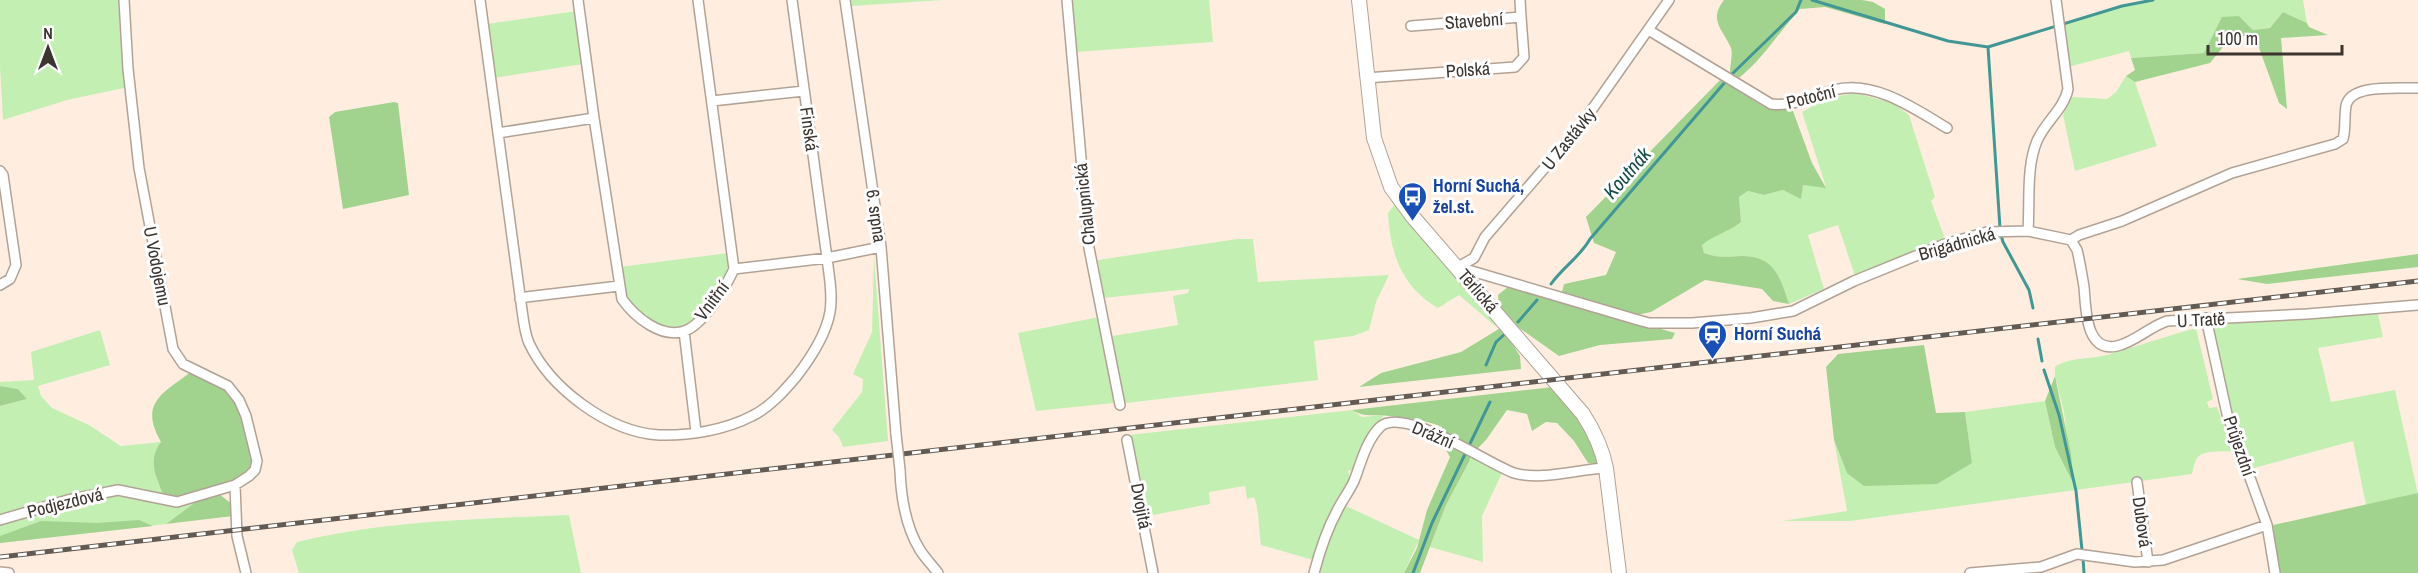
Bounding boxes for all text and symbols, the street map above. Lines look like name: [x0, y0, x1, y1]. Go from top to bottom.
street label: Stavební: [1444, 6, 1505, 35]
north arrow: [18, 18, 78, 78]
scale bar: [2208, 18, 2342, 56]
text: N: [43, 22, 53, 44]
text: 100 m: [2217, 26, 2258, 51]
street label: Polská: [1445, 55, 1491, 84]
street label: Potoční: [1784, 78, 1839, 115]
street label: U Zastávky: [1536, 102, 1602, 175]
street label: Finská: [794, 105, 825, 153]
water label: Koutnák: [1597, 141, 1657, 204]
street label: Chalupnická: [1068, 162, 1101, 246]
place label: Horní Suchá, žel.st.: [1433, 173, 1524, 219]
bus stop icon: Horní Suchá, žel.st.: [1396, 180, 1428, 222]
street label: 6. srpna: [860, 188, 893, 244]
street label: Brigádnická: [1916, 221, 1998, 266]
street label: U Vodojemu: [138, 224, 177, 308]
street label: Těrlická: [1452, 263, 1504, 318]
street label: Vnitřní: [689, 275, 735, 326]
street label: U Tratě: [2176, 306, 2226, 333]
station icon: Horní Suchá: [1697, 318, 1729, 360]
place label: Horní Suchá: [1734, 321, 1822, 346]
street label: Průjezdní: [2218, 412, 2262, 480]
street label: Drážní: [1408, 415, 1459, 455]
street label: Podjezdová: [24, 481, 105, 524]
street label: Dvojitá: [1125, 481, 1158, 531]
street label: Dubová: [2127, 495, 2158, 549]

